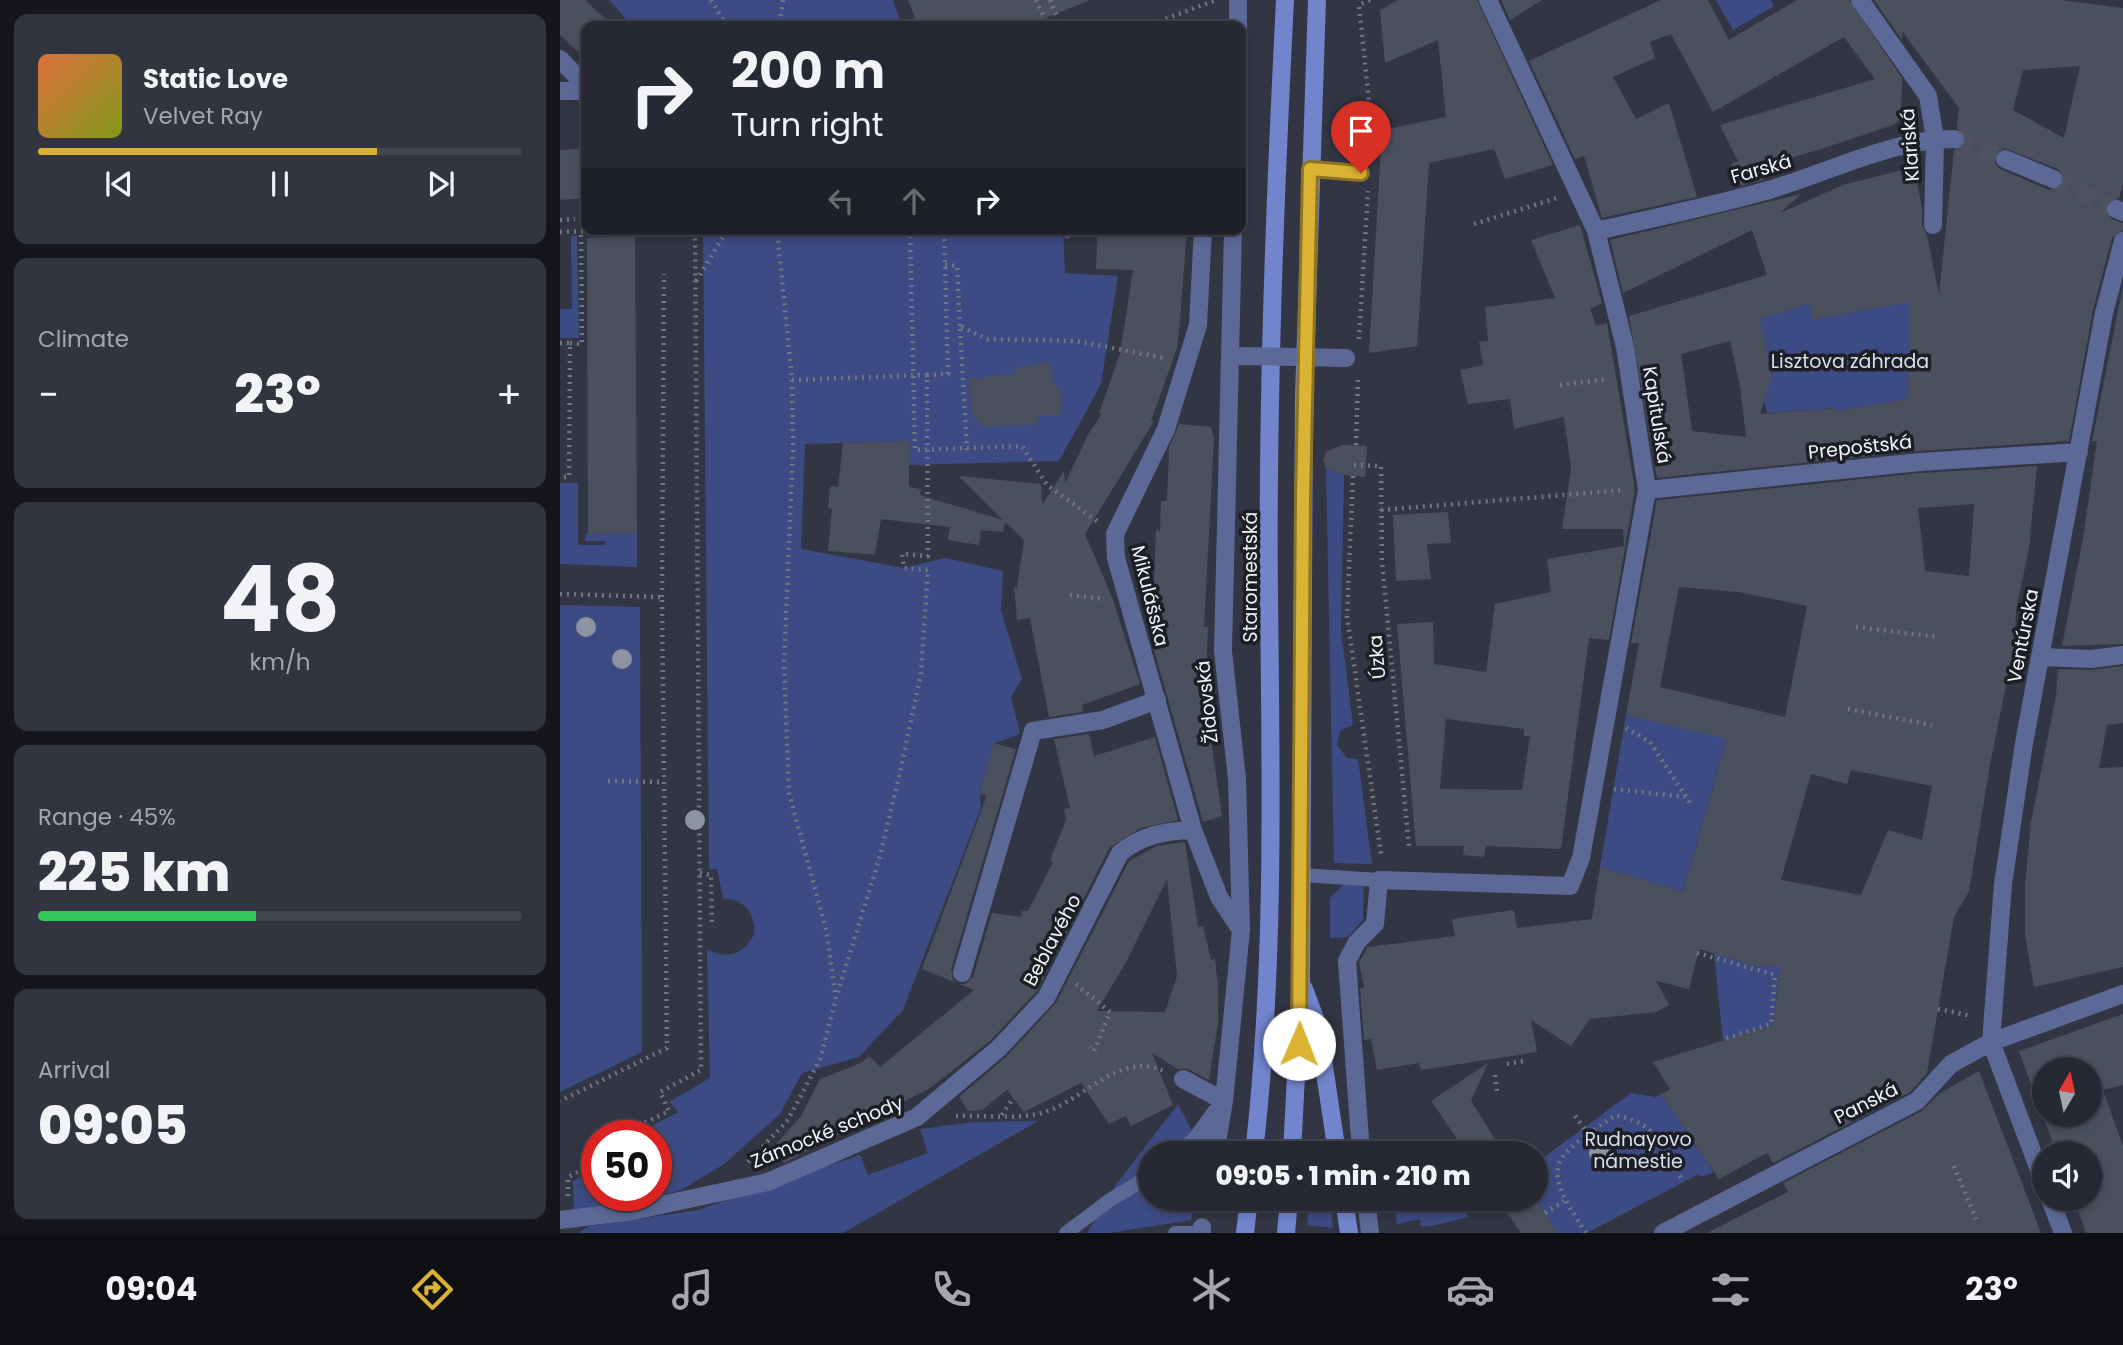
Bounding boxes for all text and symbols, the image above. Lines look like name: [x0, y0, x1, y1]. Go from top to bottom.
text: 200 m: [731, 37, 885, 105]
icon: right: [616, 49, 707, 140]
text: Static Love: [143, 61, 288, 97]
text: Velvet Ray: [143, 100, 263, 132]
pin: [1331, 101, 1391, 173]
text: Turn right: [731, 102, 883, 147]
street label: Klariská: [1894, 108, 1926, 182]
icon: arrive: [1342, 112, 1380, 150]
street label: Farská: [1727, 147, 1795, 191]
icon: previous: [100, 165, 138, 203]
icon: pause: [261, 165, 299, 203]
icon: next: [422, 165, 460, 203]
icon: left: [822, 182, 860, 220]
icon: ahead: [895, 182, 933, 220]
icon: right: [968, 182, 1006, 220]
text: Climate: [38, 323, 129, 355]
park label: Lisztova záhrada: [1771, 348, 1929, 375]
text: 23°: [234, 358, 321, 431]
street label: Kapitulská: [1636, 364, 1678, 466]
text: −: [38, 368, 59, 421]
text: +: [496, 368, 522, 421]
street label: Prepoštská: [1807, 428, 1913, 466]
street label: Staromestská: [1237, 512, 1264, 642]
text: 48: [220, 535, 340, 663]
street label: Mikulášska: [1124, 543, 1176, 649]
street label: Ventúrska: [2001, 587, 2045, 685]
street label: Úzka: [1362, 634, 1392, 680]
text: km/h: [249, 646, 311, 678]
street label: Židovská: [1189, 659, 1225, 745]
text: Range · 45%: [38, 801, 176, 833]
text: 225 km: [38, 836, 230, 909]
street label: Beblavého: [1016, 889, 1088, 991]
position arrow: [1262, 1007, 1336, 1081]
text: Arrival: [38, 1054, 110, 1086]
north arrow: [2032, 1057, 2102, 1127]
map controls: [2032, 1057, 2102, 1211]
street label: Panská: [1829, 1075, 1903, 1131]
text: 09:05: [38, 1089, 188, 1162]
street label: Zámocké schody: [747, 1089, 908, 1175]
speed limit sign: 50: [581, 1120, 672, 1211]
park label: Rudnayovo námestie: [1584, 1126, 1692, 1175]
button: sound: [2032, 1141, 2102, 1211]
text: 09:05 · 1 min · 210 m: [1216, 1158, 1470, 1194]
icon: directions: [408, 1265, 457, 1314]
icon: music: [668, 1265, 717, 1314]
icon: phone: [927, 1265, 976, 1314]
icon: climate: [1187, 1265, 1236, 1314]
icon: car: [1446, 1265, 1495, 1314]
icon: filters: [1706, 1265, 1755, 1314]
text: 09:04: [105, 1266, 197, 1311]
text: 23°: [1965, 1266, 2018, 1311]

